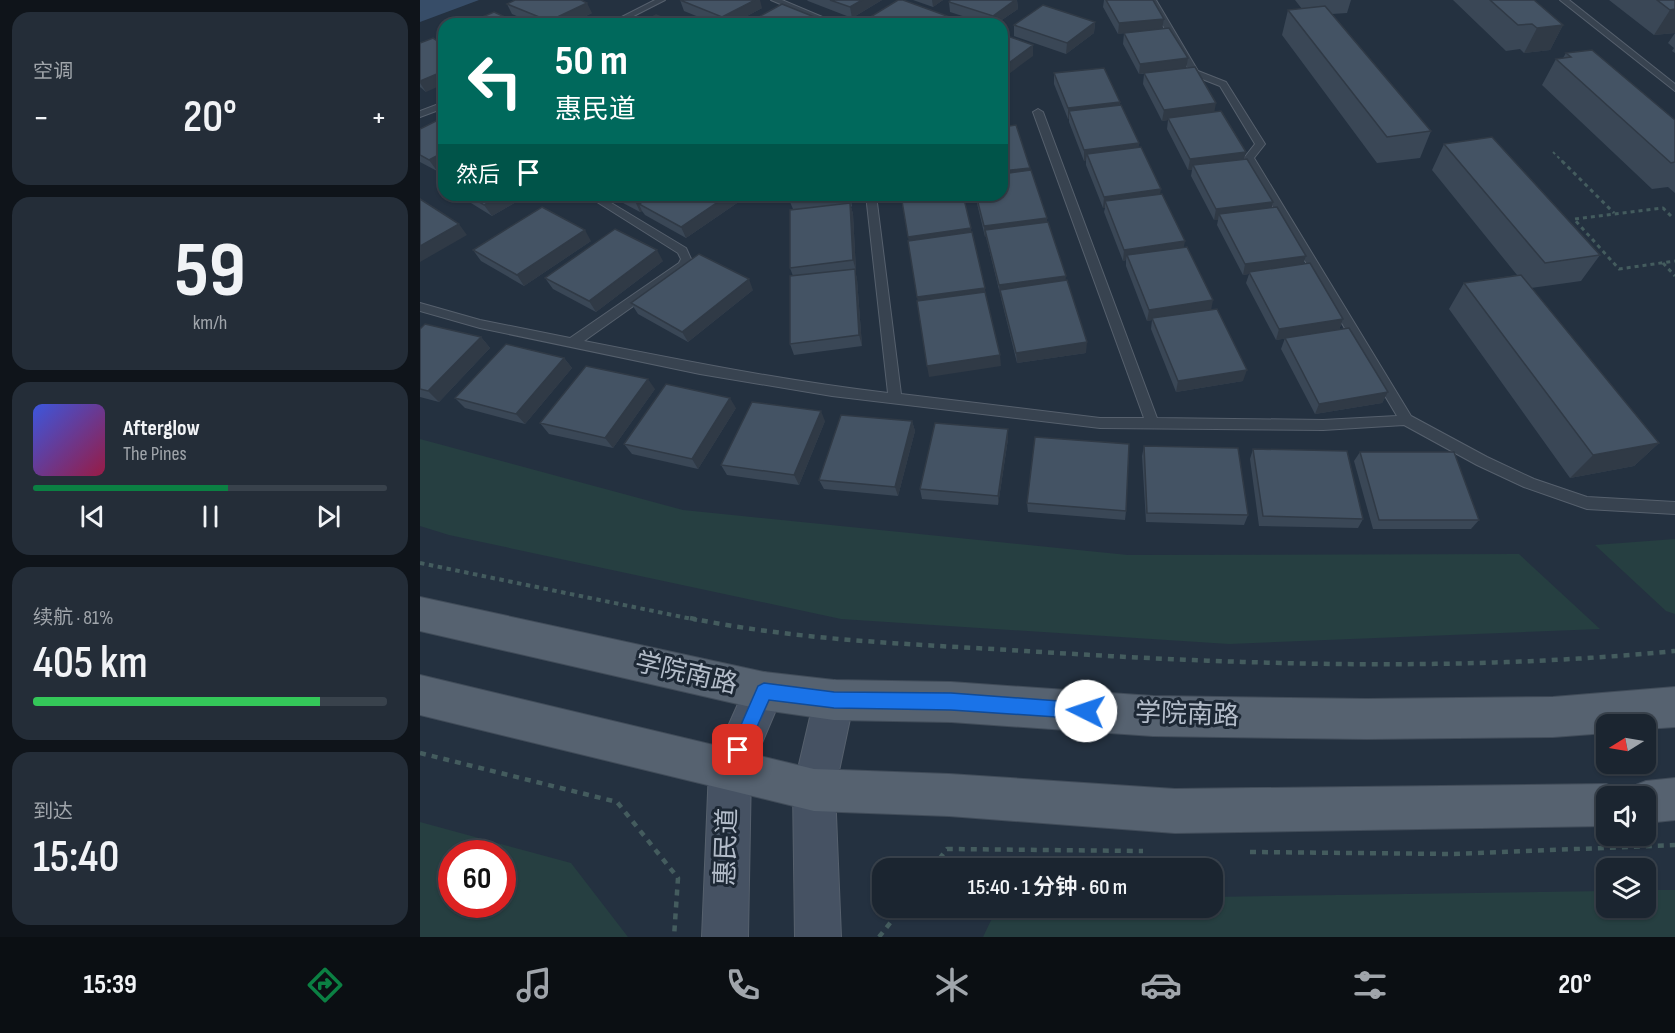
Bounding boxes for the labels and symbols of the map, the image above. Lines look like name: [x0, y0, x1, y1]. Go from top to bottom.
street label: 学院南路: [632, 647, 740, 701]
position arrow: [1054, 679, 1118, 743]
street label: 学院南路: [1134, 698, 1240, 732]
north arrow: [1596, 714, 1656, 774]
pin: [712, 724, 763, 775]
street label: 惠民道: [710, 807, 744, 887]
speed limit sign: 60: [438, 840, 516, 918]

